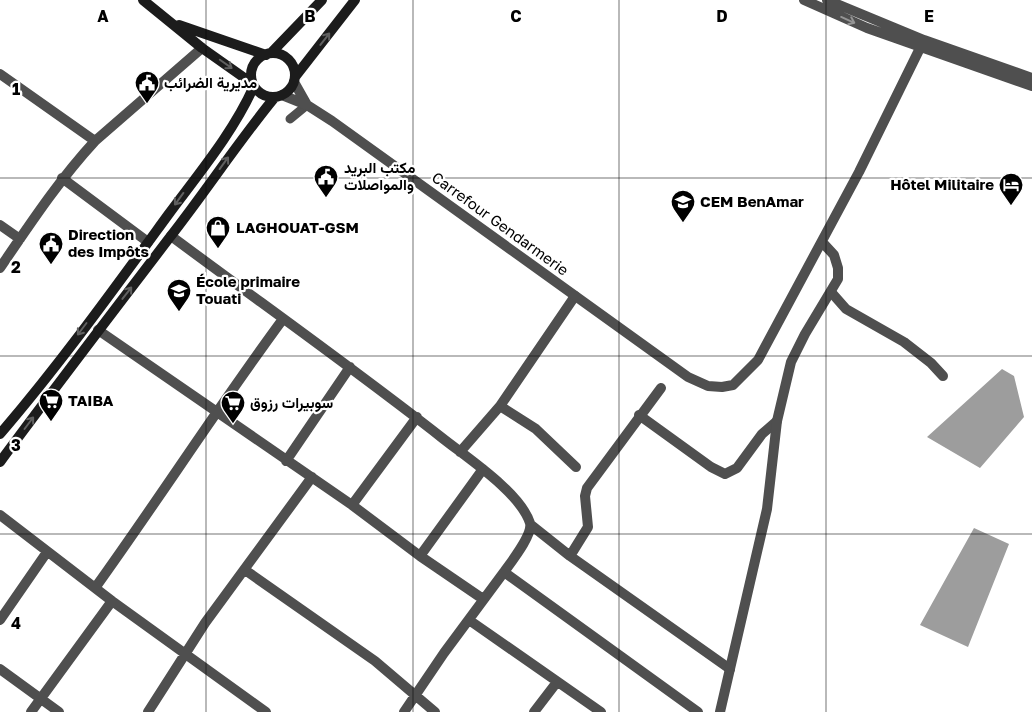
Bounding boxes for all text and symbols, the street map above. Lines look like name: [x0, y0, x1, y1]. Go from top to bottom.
text: A: [97, 6, 109, 26]
text: B: [304, 6, 316, 26]
text: C: [510, 6, 522, 26]
text: D: [716, 6, 728, 26]
text: E: [924, 6, 934, 26]
one-way arrow: [840, 15, 855, 25]
one-way arrow: [319, 32, 330, 45]
one-way arrow: [219, 59, 233, 69]
public building icon: مديرية الضرائب: [134, 70, 160, 104]
place label: مديرية الضرائب: [164, 73, 257, 92]
text: 1: [12, 79, 20, 99]
one-way arrow: [219, 156, 229, 170]
place label: مكتب البريد والمواصلات: [344, 158, 416, 194]
public building icon: مكتب البريد والمواصلات: [313, 164, 339, 198]
street label: Carrefour Gendarmerie: [429, 168, 573, 279]
hotel icon: Hôtel Militaire: [998, 172, 1024, 206]
place label: Hôtel Militaire: [890, 175, 994, 193]
school or university icon: CEM BenAmar: [670, 189, 696, 223]
one-way arrow: [174, 192, 185, 205]
place label: CEM BenAmar: [700, 192, 804, 210]
shop icon: LAGHOUAT-GSM: [205, 215, 231, 249]
place label: LAGHOUAT-GSM: [236, 218, 359, 236]
place label: Direction des Impôts: [68, 225, 149, 260]
public building icon: Direction des Impôts: [38, 231, 64, 265]
text: 2: [11, 257, 21, 277]
place label: École primaire Touati: [196, 272, 300, 307]
school or university icon: École primaire Touati: [166, 278, 192, 312]
one-way arrow: [121, 287, 132, 300]
one-way arrow: [77, 322, 87, 336]
supermarket icon: TAIBA: [38, 388, 64, 422]
supermarket icon: سوبيرات رزوق: [220, 390, 246, 424]
place label: TAIBA: [68, 391, 114, 409]
place label: سوبيرات رزوق: [250, 393, 333, 412]
one-way arrow: [24, 416, 34, 430]
text: 3: [11, 435, 21, 455]
text: 4: [11, 613, 21, 633]

